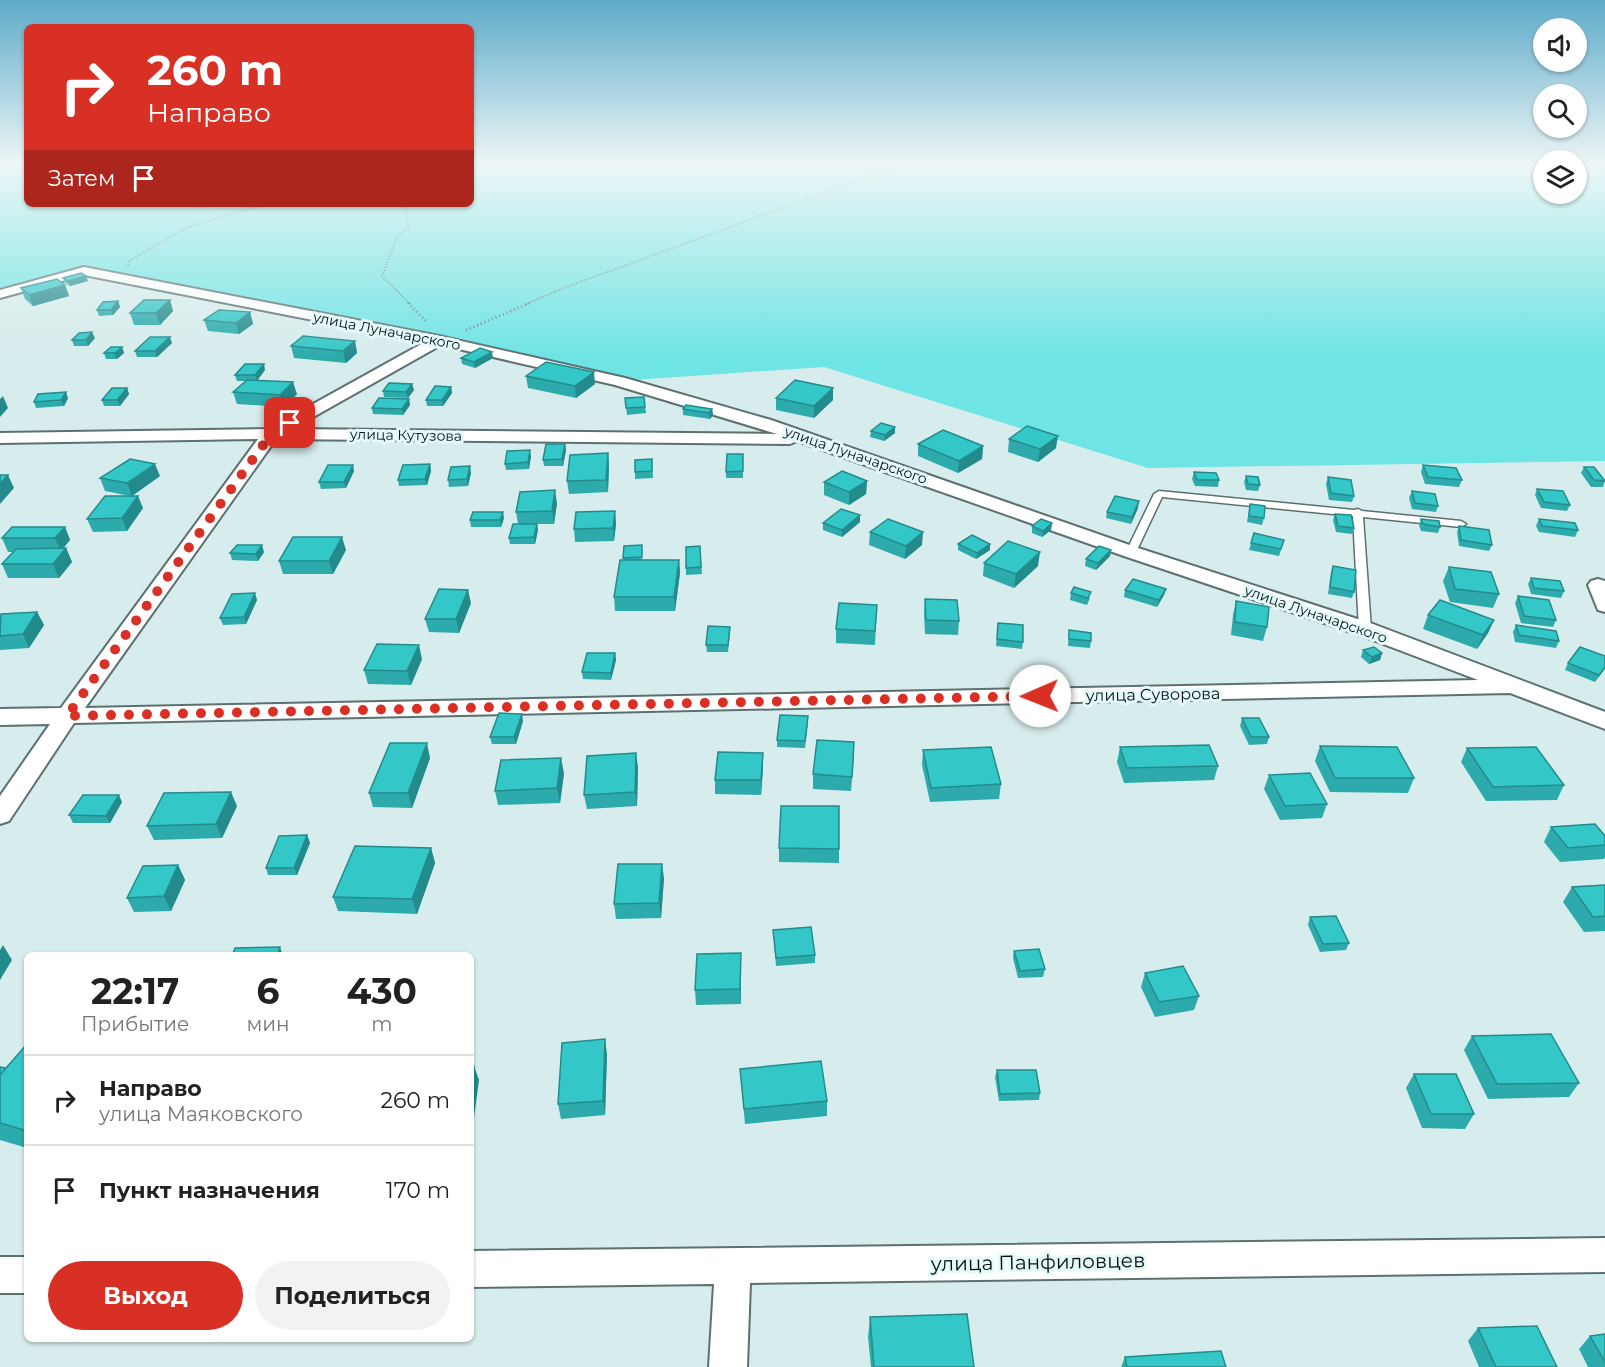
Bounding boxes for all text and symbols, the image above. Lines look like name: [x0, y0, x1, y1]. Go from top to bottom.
map controls: [1533, 18, 1587, 204]
button: sound: [1533, 18, 1587, 72]
text: 260 m: [147, 44, 283, 96]
icon: right: [48, 48, 126, 126]
button: search: [1533, 84, 1587, 138]
text: Направо: [147, 96, 271, 129]
button: layers: [1533, 150, 1587, 204]
icon: arrive: [127, 162, 160, 195]
text: Затем: [48, 165, 115, 192]
street label: улица Луначарского: [311, 308, 462, 354]
pin: [264, 397, 315, 448]
icon: arrive: [273, 406, 306, 439]
street label: улица Луначарского: [781, 422, 930, 488]
street label: улица Кутузова: [349, 425, 462, 445]
street label: улица Луначарского: [1241, 581, 1390, 647]
position arrow: [1008, 664, 1072, 728]
street label: улица Суворова: [1085, 684, 1220, 705]
text: 22:17: [91, 969, 179, 1013]
text: 6: [257, 969, 280, 1013]
text: 430: [347, 969, 417, 1013]
text: Прибытие: [81, 1012, 189, 1036]
text: мин: [247, 1012, 290, 1036]
text: m: [371, 1012, 392, 1036]
text: Направо: [99, 1075, 202, 1102]
icon: right: [48, 1084, 81, 1117]
text: 260 m: [380, 1087, 450, 1114]
text: улица Маяковского: [99, 1102, 303, 1126]
icon: arrive: [48, 1174, 81, 1207]
text: Пункт назначения: [99, 1177, 320, 1204]
text: 170 m: [386, 1177, 450, 1204]
street label: улица Панфиловцев: [930, 1248, 1145, 1276]
button: Выход: [48, 1261, 243, 1330]
button: Поделиться: [255, 1261, 450, 1330]

